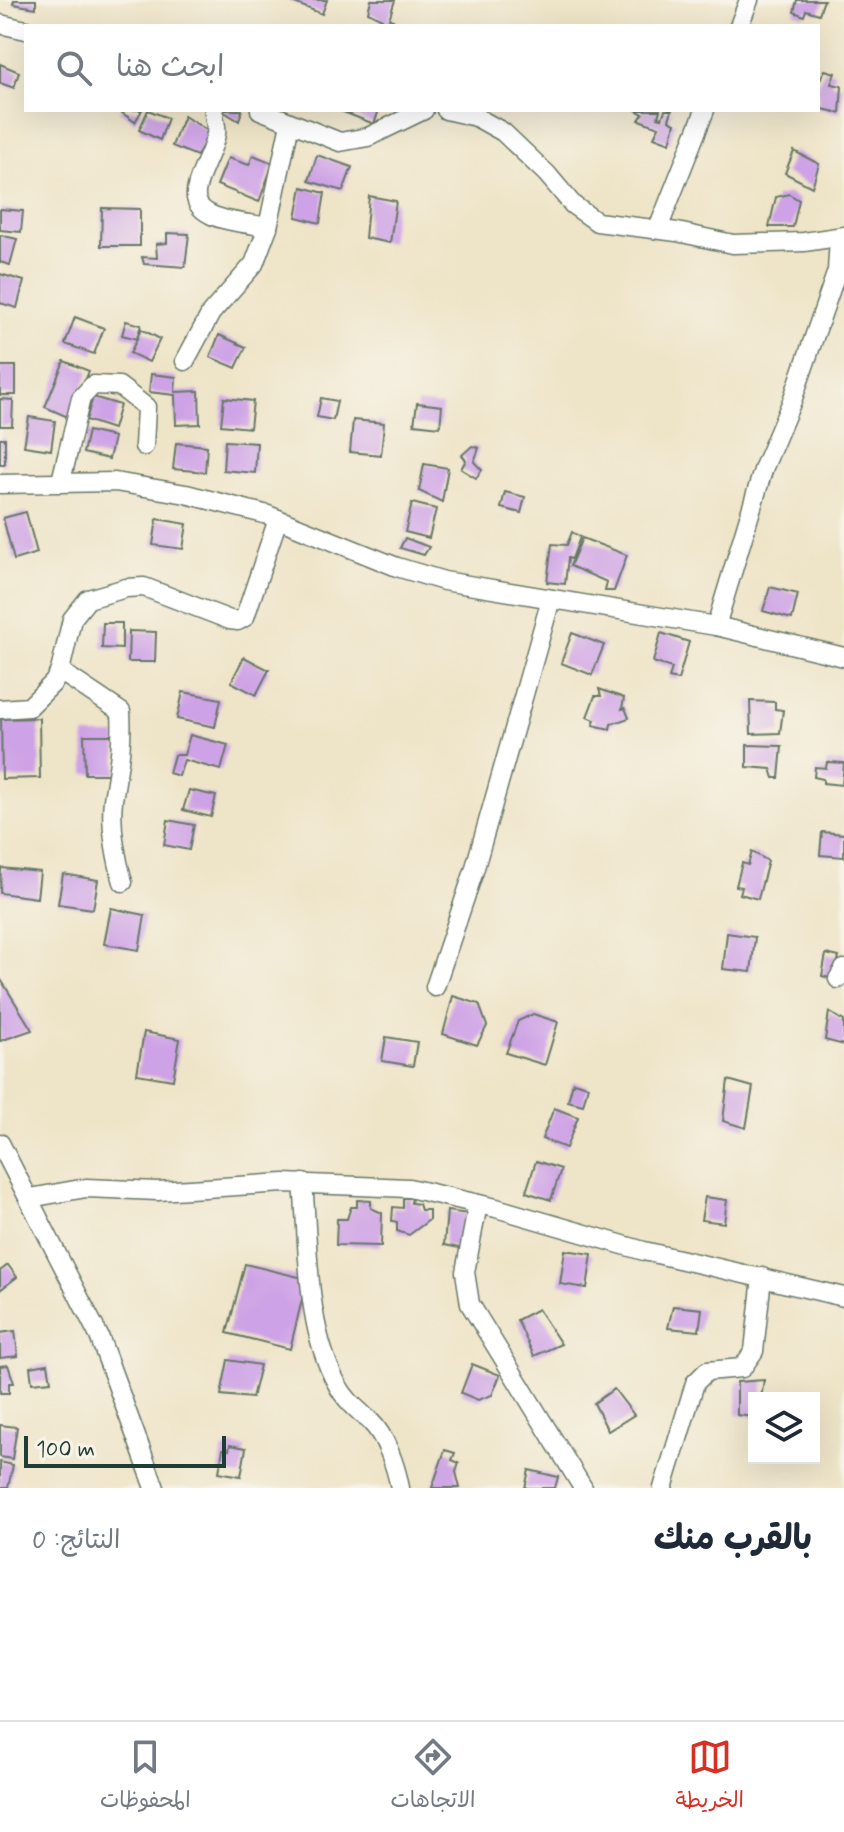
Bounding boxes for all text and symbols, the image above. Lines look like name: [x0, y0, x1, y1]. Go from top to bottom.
search box: [24, 24, 820, 112]
icon: search: [52, 46, 96, 90]
text: ابحث هنا: [116, 48, 224, 87]
map controls: [748, 1392, 820, 1464]
button: layers: [748, 1392, 820, 1464]
scale bar: [24, 1432, 226, 1468]
text: 100 m: [36, 1436, 95, 1464]
text: بالقرب منك: [654, 1517, 812, 1562]
text: النتائج: 0: [32, 1524, 121, 1558]
tab: المحفوظات: [100, 1735, 191, 1819]
tab: الاتجاهات: [390, 1735, 475, 1819]
tab: الخريطة: [675, 1735, 744, 1819]

